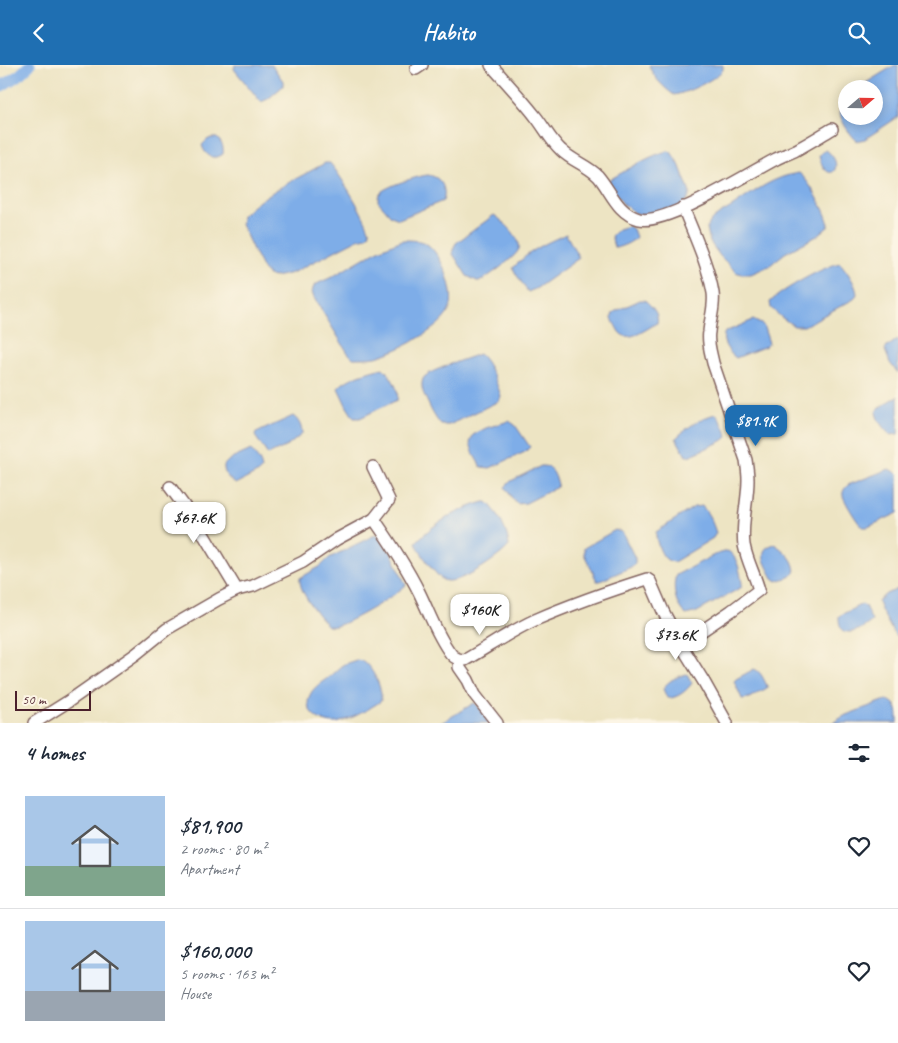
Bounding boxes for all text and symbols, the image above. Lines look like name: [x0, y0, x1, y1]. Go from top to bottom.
icon: back: [25, 19, 53, 47]
text: Habito: [423, 19, 475, 47]
icon: search: [845, 19, 873, 47]
north arrow: [838, 80, 882, 125]
map controls: [838, 80, 883, 125]
pin: $81.9K: [715, 405, 797, 447]
text: $81.9K: [736, 411, 776, 431]
pin: $67.6K: [153, 501, 235, 544]
text: $67.6K: [174, 508, 214, 528]
pin: $160K: [445, 593, 515, 636]
text: $160K: [461, 600, 499, 620]
pin: $73.6K: [635, 619, 717, 661]
text: $73.6K: [656, 625, 696, 645]
scale bar: [15, 688, 91, 711]
text: 50 m: [22, 691, 46, 708]
icon: filters: [845, 739, 873, 767]
text: 4 homes: [25, 740, 84, 766]
text: $81,900: [180, 813, 241, 839]
icon: home: [65, 816, 125, 876]
icon: heart: [845, 832, 873, 860]
text: 2 rooms · 80 m²: [180, 839, 266, 859]
text: Apartment: [180, 859, 239, 879]
text: $160,000: [180, 938, 251, 964]
icon: home: [65, 941, 125, 1001]
icon: heart: [845, 957, 873, 985]
text: 5 rooms · 163 m²: [180, 964, 274, 984]
text: House: [180, 984, 211, 1004]

